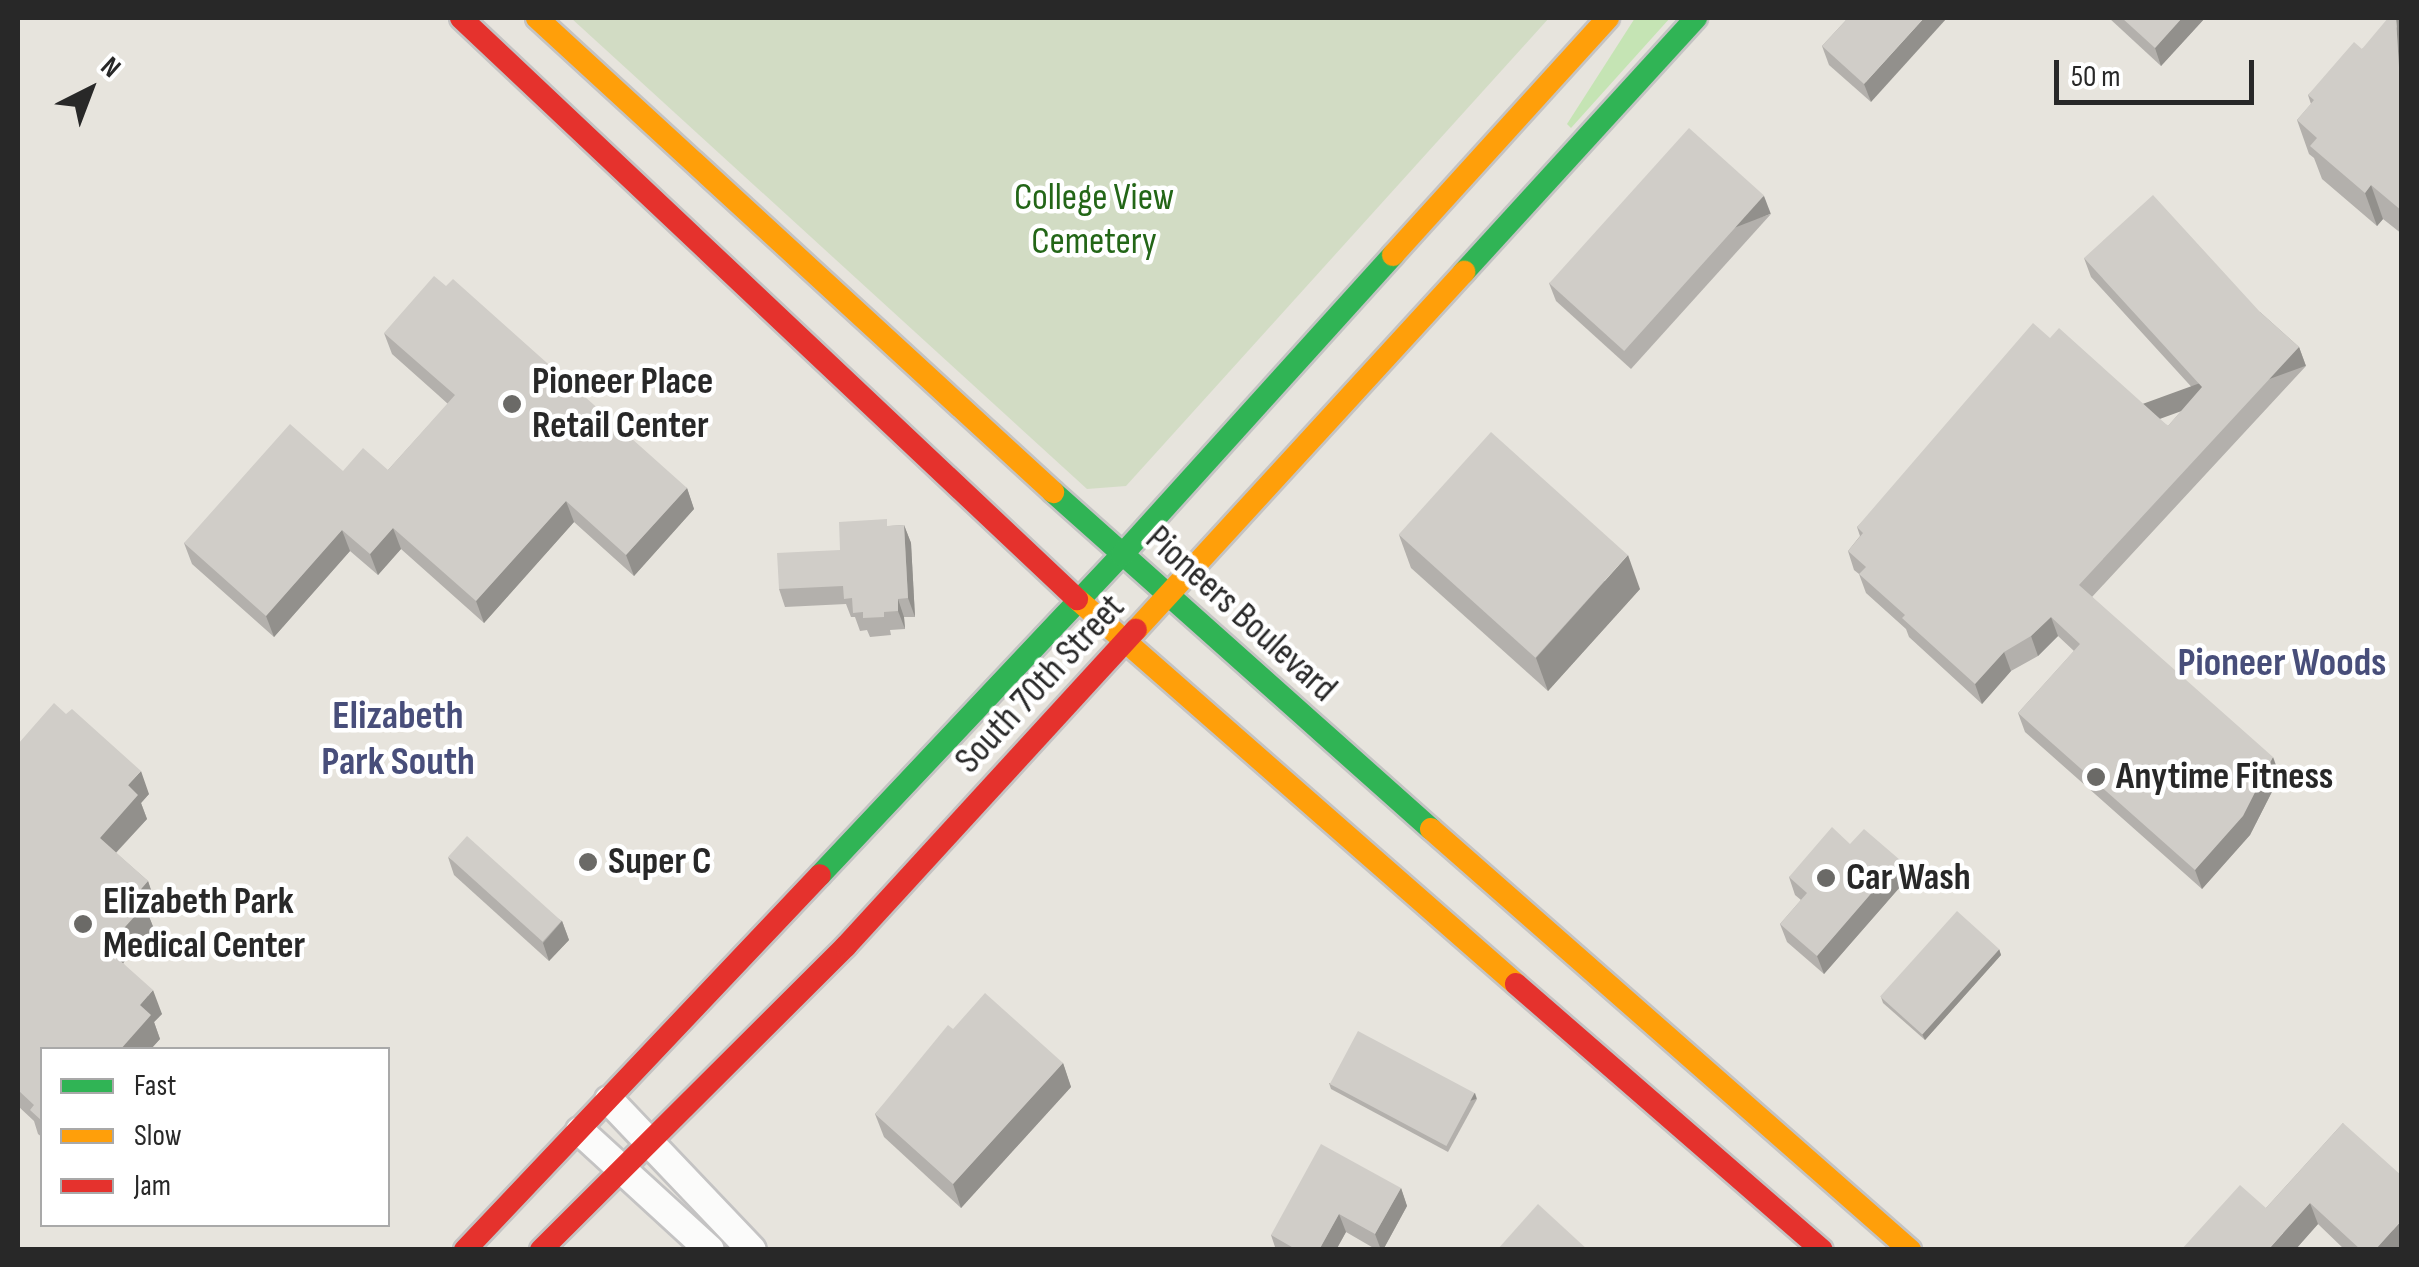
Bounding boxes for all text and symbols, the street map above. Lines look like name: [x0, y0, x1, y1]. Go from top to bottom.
north arrow: [40, 40, 140, 140]
scale bar: [2059, 40, 2259, 102]
text: N: [94, 50, 127, 85]
text: 50 m: [2071, 59, 2120, 95]
park label: College View Cemetery: [1014, 175, 1174, 264]
place label: Pioneer Place Retail Center: [532, 359, 713, 448]
marker: Pioneer Place Retail Center: [501, 393, 523, 415]
street label: Pioneers Boulevard: [1136, 516, 1346, 712]
street label: South 70th Street: [946, 585, 1134, 783]
district label: Pioneer Woods: [2178, 639, 2386, 687]
district label: Elizabeth Park South: [321, 692, 475, 786]
place label: Anytime Fitness: [2116, 754, 2333, 800]
marker: Anytime Fitness: [2085, 766, 2107, 788]
place label: Super C: [608, 839, 712, 885]
marker: Super C: [577, 851, 599, 873]
place label: Car Wash: [1846, 855, 1971, 901]
marker: Car Wash: [1815, 867, 1837, 889]
place label: Elizabeth Park Medical Center: [103, 879, 305, 968]
marker: Elizabeth Park Medical Center: [72, 913, 94, 935]
legend: [40, 1047, 390, 1227]
text: Fast: [134, 1068, 176, 1104]
text: Slow: [134, 1118, 182, 1154]
text: Jam: [134, 1168, 171, 1204]

